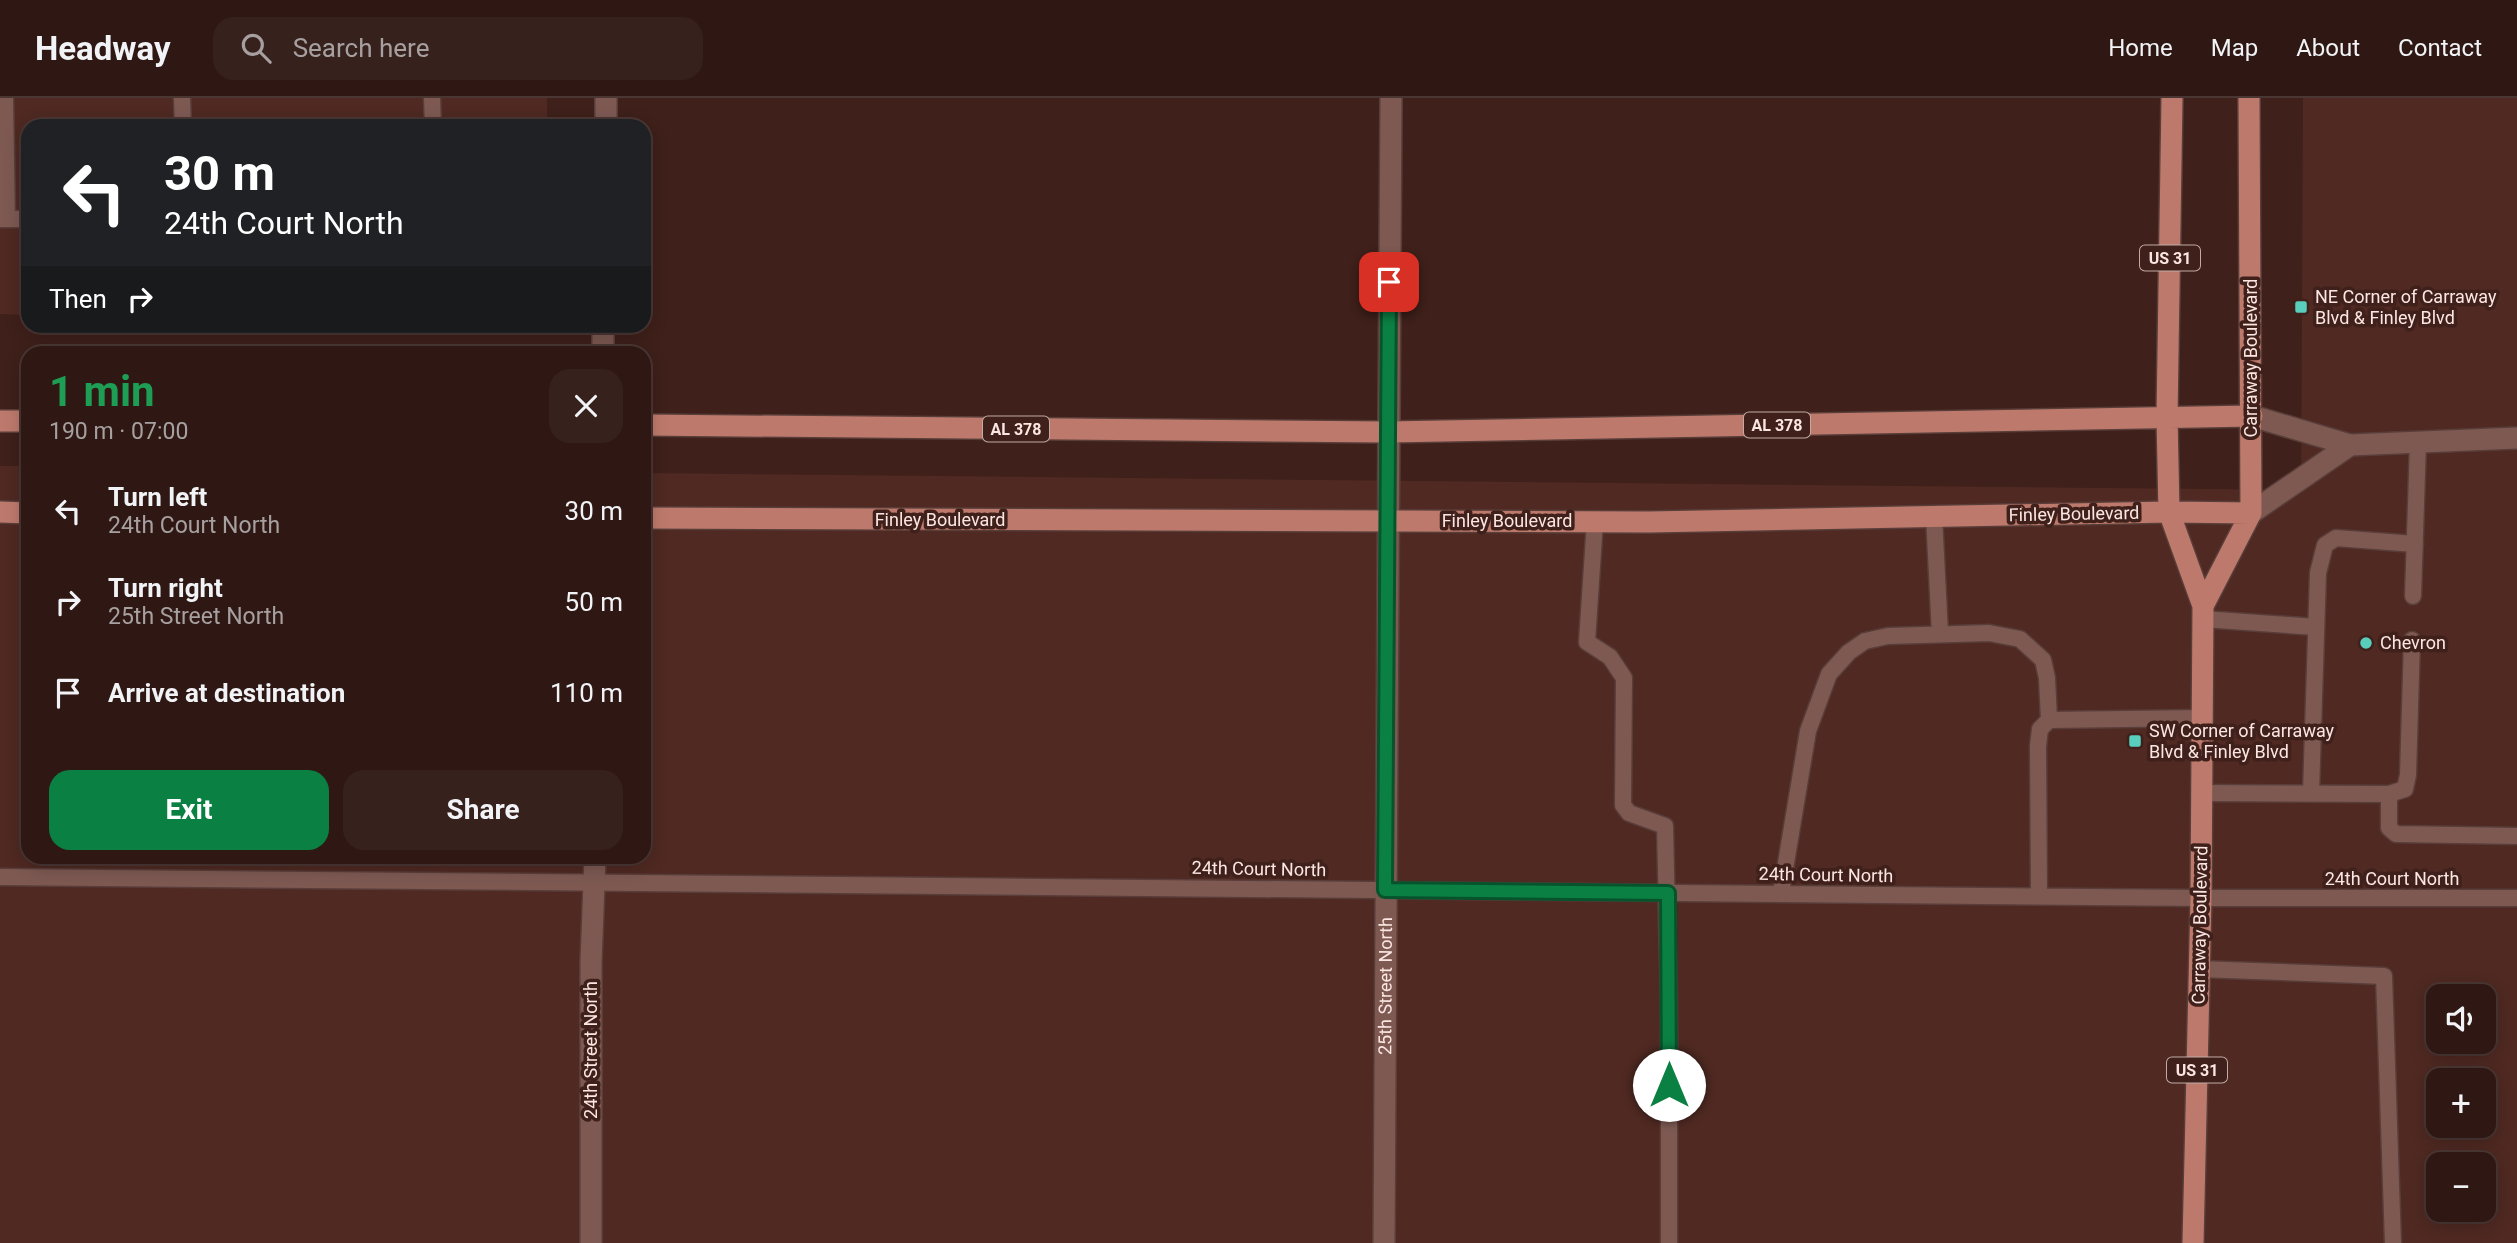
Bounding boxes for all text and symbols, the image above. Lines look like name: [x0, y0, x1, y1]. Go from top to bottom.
search box: [213, 17, 703, 80]
text: Headway: [35, 29, 171, 68]
icon: search: [237, 29, 275, 67]
text: Search here: [293, 33, 429, 63]
text: Home: [2108, 34, 2173, 62]
text: Map: [2211, 34, 2258, 62]
text: About: [2296, 34, 2360, 62]
text: Contact: [2398, 34, 2482, 62]
text: 30 m: [164, 145, 275, 202]
icon: left: [49, 147, 140, 238]
text: 24th Court North: [164, 204, 404, 242]
road number: US 31: [2140, 246, 2200, 270]
pin: [1359, 252, 1419, 312]
icon: arrive: [1370, 263, 1408, 301]
street label: Carraway Boulevard: [2240, 279, 2261, 438]
icon: right: [121, 280, 159, 318]
text: Then: [49, 284, 107, 314]
place label: NE Corner of Carraway Blvd & Finley Blvd: [2315, 286, 2497, 328]
marker: NE Corner of Carraway Blvd & Finley Blvd: [2293, 299, 2309, 315]
text: 1 min: [49, 367, 155, 416]
button: close: [549, 369, 623, 443]
road number: AL 378: [1744, 412, 1810, 438]
road number: AL 378: [983, 416, 1049, 442]
text: 190 m · 07:00: [49, 418, 188, 445]
text: Turn left: [108, 482, 207, 512]
icon: left: [49, 492, 87, 530]
text: 30 m: [565, 496, 623, 526]
street label: Finley Boulevard: [2008, 502, 2140, 525]
street label: Finley Boulevard: [875, 509, 1005, 530]
street label: Finley Boulevard: [1442, 510, 1572, 531]
text: 24th Court North: [108, 512, 280, 539]
text: Turn right: [108, 573, 223, 603]
icon: right: [49, 583, 87, 621]
text: 50 m: [565, 587, 623, 617]
text: 25th Street North: [108, 603, 284, 630]
place label: Chevron: [2380, 632, 2446, 653]
marker: Chevron: [2358, 635, 2374, 651]
icon: arrive: [49, 674, 87, 712]
text: Arrive at destination: [108, 678, 345, 708]
text: 110 m: [550, 678, 623, 708]
place label: SW Corner of Carraway Blvd & Finley Blvd: [2149, 720, 2335, 762]
marker: SW Corner of Carraway Blvd & Finley Blvd: [2127, 733, 2143, 749]
button: Exit: [49, 770, 329, 850]
button: Share: [343, 770, 623, 850]
street label: Carraway Boulevard: [2188, 845, 2211, 1005]
street label: 24th Court North: [1191, 857, 1327, 880]
street label: 24th Court North: [1758, 863, 1894, 886]
street label: 24th Court North: [2325, 868, 2459, 889]
street label: 25th Street North: [1374, 917, 1396, 1055]
street label: 24th Street North: [580, 981, 601, 1119]
map controls: [2426, 984, 2496, 1222]
button: sound: [2426, 984, 2496, 1054]
position arrow: [1632, 1048, 1706, 1122]
road number: US 31: [2167, 1058, 2227, 1082]
button: +: [2426, 1068, 2496, 1138]
button: −: [2426, 1152, 2496, 1222]

